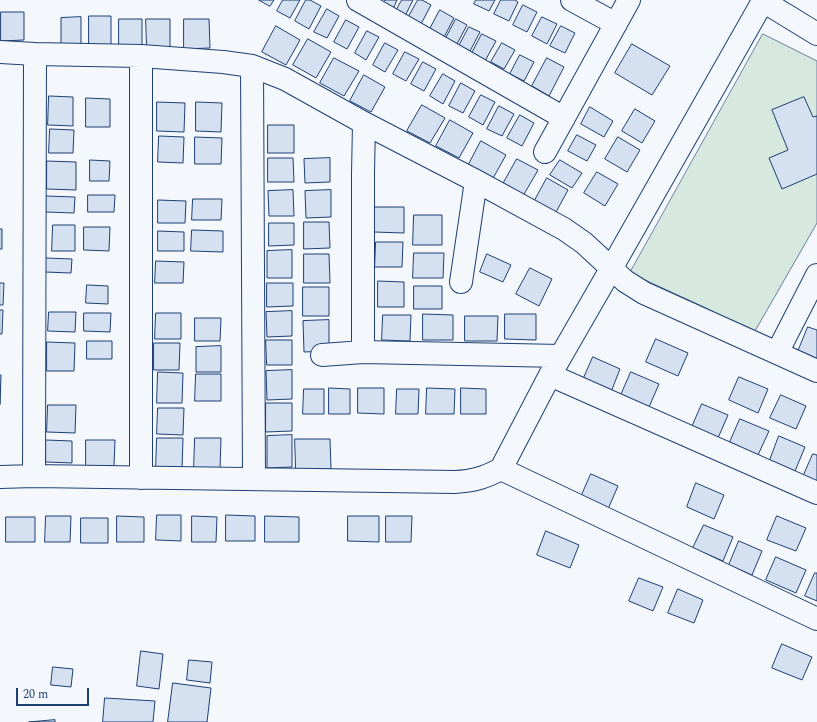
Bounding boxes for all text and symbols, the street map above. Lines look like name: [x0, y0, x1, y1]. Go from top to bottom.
scale bar: [18, 680, 91, 706]
text: 20 m: [23, 685, 48, 704]

